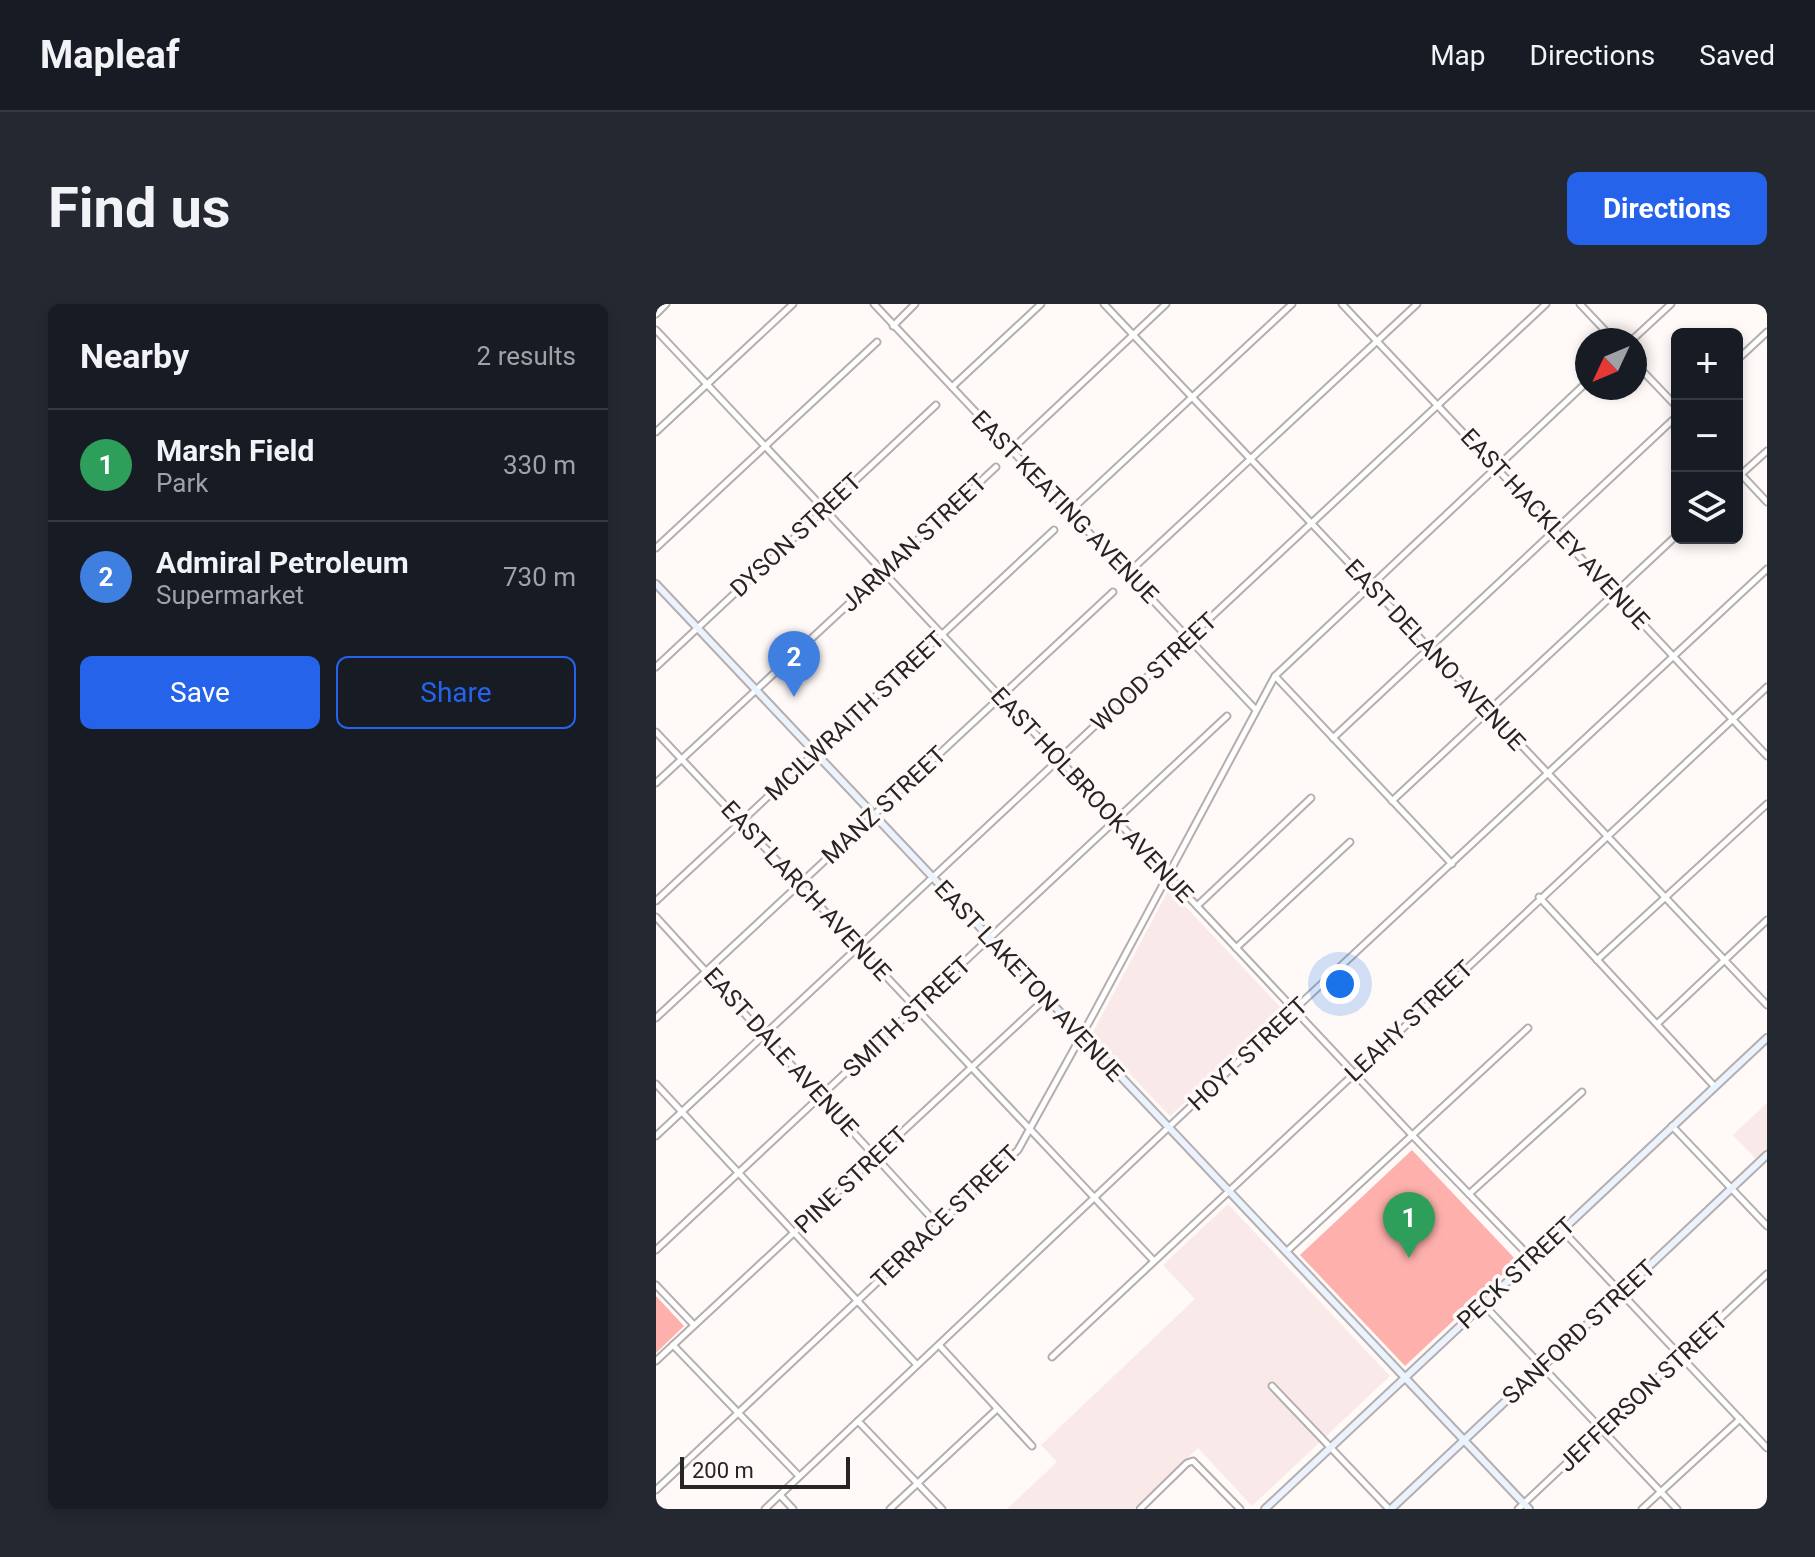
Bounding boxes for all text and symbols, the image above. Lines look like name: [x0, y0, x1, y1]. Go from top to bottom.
text: Mapleaf: [40, 33, 180, 77]
text: Map: [1430, 39, 1486, 72]
text: Directions: [1530, 39, 1655, 72]
text: Saved: [1699, 39, 1775, 72]
button: Directions: [1567, 172, 1767, 245]
text: Find us: [48, 175, 231, 241]
north arrow: [1575, 328, 1647, 400]
map controls: [1671, 328, 1743, 544]
button: +: [1671, 328, 1743, 400]
text: Nearby: [80, 336, 189, 376]
text: 2 results: [477, 341, 576, 371]
button: −: [1671, 400, 1743, 472]
street label: EAST KEATING AVENUE: [966, 405, 1164, 609]
street label: EAST HACKLEY AVENUE: [1455, 423, 1655, 635]
text: Marsh Field: [156, 433, 314, 468]
text: 1: [99, 450, 113, 480]
text: 330 m: [503, 450, 576, 480]
street label: DYSON STREET: [725, 467, 867, 603]
text: Park: [156, 468, 208, 498]
street label: JARMAN STREET: [836, 468, 992, 618]
button: layers: [1671, 472, 1743, 544]
text: Admiral Petroleum: [156, 545, 409, 580]
street label: EAST DELANO AVENUE: [1339, 554, 1531, 756]
text: 2: [99, 562, 113, 592]
text: 730 m: [503, 562, 576, 592]
text: Supermarket: [156, 580, 304, 610]
street label: WOOD STREET: [1085, 607, 1223, 737]
street label: MCILWRAITH STREET: [760, 626, 950, 806]
pin: 2: [768, 631, 820, 697]
button: Save: [80, 656, 320, 729]
button: Share: [336, 656, 576, 729]
street label: EAST HOLBROOK AVENUE: [985, 682, 1199, 908]
street label: MANZ STREET: [816, 740, 952, 870]
street label: EAST LARCH AVENUE: [715, 795, 897, 987]
street label: EAST LAKETON AVENUE: [929, 875, 1129, 1087]
street label: SMITH STREET: [837, 951, 977, 1083]
street label: LEAHY STREET: [1339, 955, 1479, 1087]
street label: EAST DALE AVENUE: [698, 962, 864, 1142]
your location: [1320, 964, 1360, 1004]
street label: HOYT STREET: [1183, 992, 1313, 1116]
street label: PINE STREET: [789, 1121, 913, 1239]
street label: TERRACE STREET: [866, 1140, 1024, 1294]
pin: 1: [1383, 1192, 1435, 1258]
street label: PECK STREET: [1451, 1211, 1581, 1335]
street label: SANFORD STREET: [1497, 1254, 1661, 1410]
street label: JEFFERSON STREET: [1553, 1306, 1733, 1478]
scale bar: [680, 1453, 850, 1489]
text: 200 m: [692, 1458, 754, 1483]

